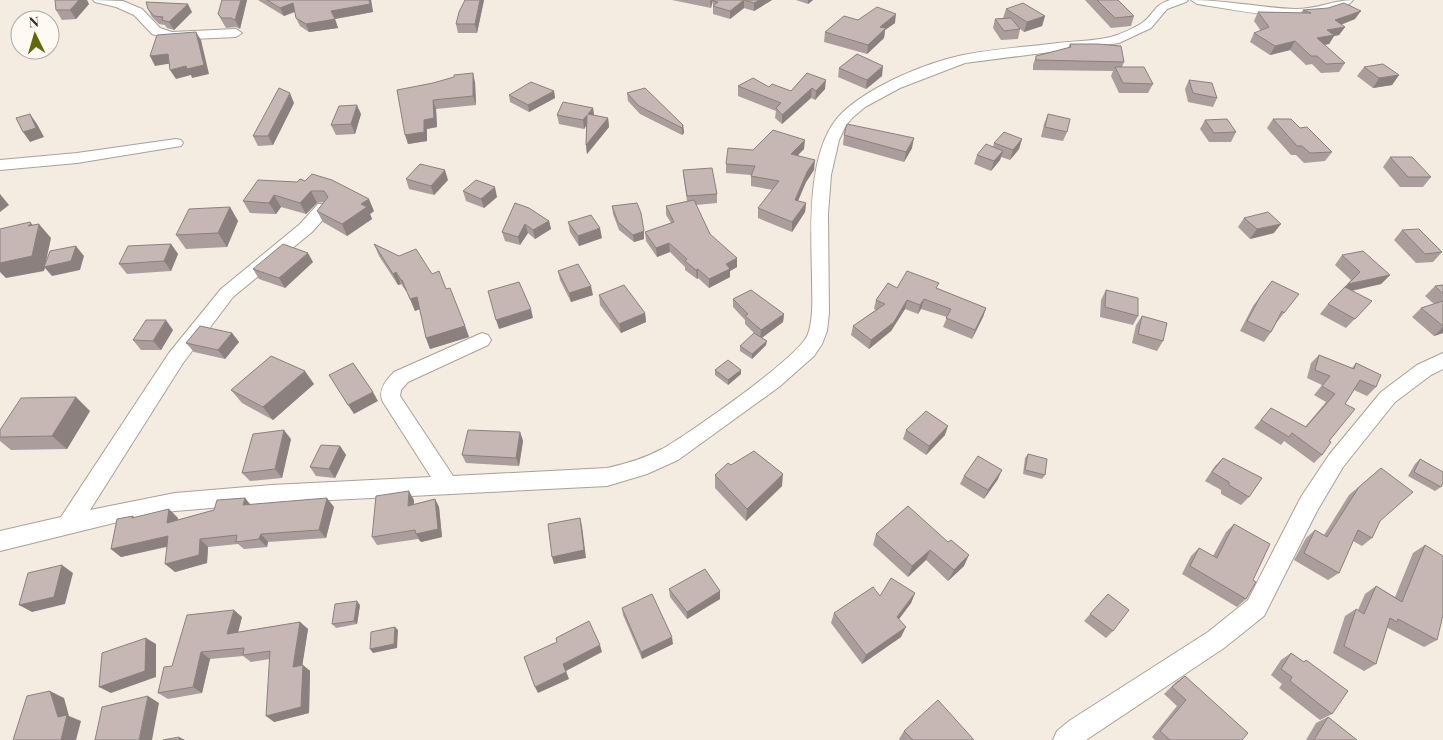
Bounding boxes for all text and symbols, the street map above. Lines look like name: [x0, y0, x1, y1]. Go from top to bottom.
north arrow: [10, 10, 60, 60]
text: N: [28, 12, 40, 31]

